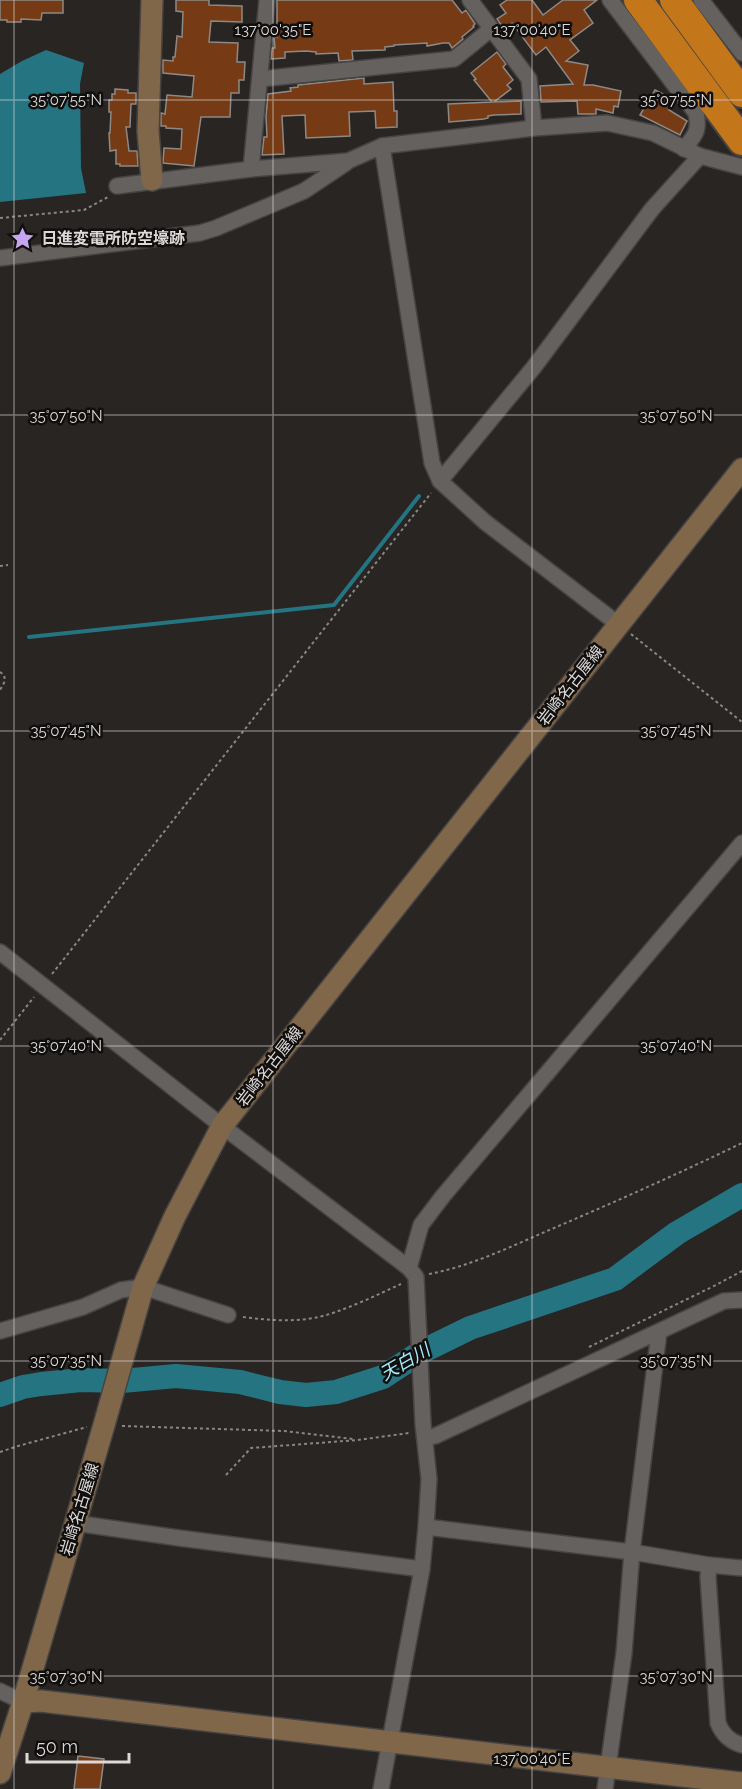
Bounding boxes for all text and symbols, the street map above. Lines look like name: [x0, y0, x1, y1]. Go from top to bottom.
text: 137°00'35"E: [235, 21, 311, 39]
text: 137°00'40"E: [493, 21, 571, 39]
text: 35°07'55"N: [30, 91, 102, 109]
text: 35°07'55"N: [640, 91, 712, 109]
place icon: 日進変電所防空壕跡: [10, 225, 36, 251]
place label: 日進変電所防空壕跡: [41, 229, 185, 248]
text: 35°07'50"N: [30, 407, 102, 425]
text: 35°07'50"N: [640, 407, 712, 425]
street label: 岩崎名古屋線: [533, 642, 607, 729]
text: 35°07'45"N: [30, 722, 102, 740]
text: 35°07'45"N: [640, 722, 712, 740]
street label: 岩崎名古屋線: [232, 1023, 306, 1110]
text: 35°07'40"N: [30, 1037, 102, 1055]
text: 35°07'40"N: [640, 1037, 712, 1055]
water label: 天白川: [376, 1338, 435, 1384]
text: 35°07'35"N: [30, 1352, 102, 1370]
text: 35°07'35"N: [640, 1352, 712, 1370]
street label: 岩崎名古屋線: [56, 1460, 103, 1558]
text: 35°07'30"N: [30, 1668, 102, 1686]
text: 35°07'30"N: [640, 1668, 712, 1686]
scale bar: [27, 1726, 129, 1764]
text: 50 m: [36, 1736, 78, 1757]
text: 137°00'40"E: [493, 1750, 571, 1768]

